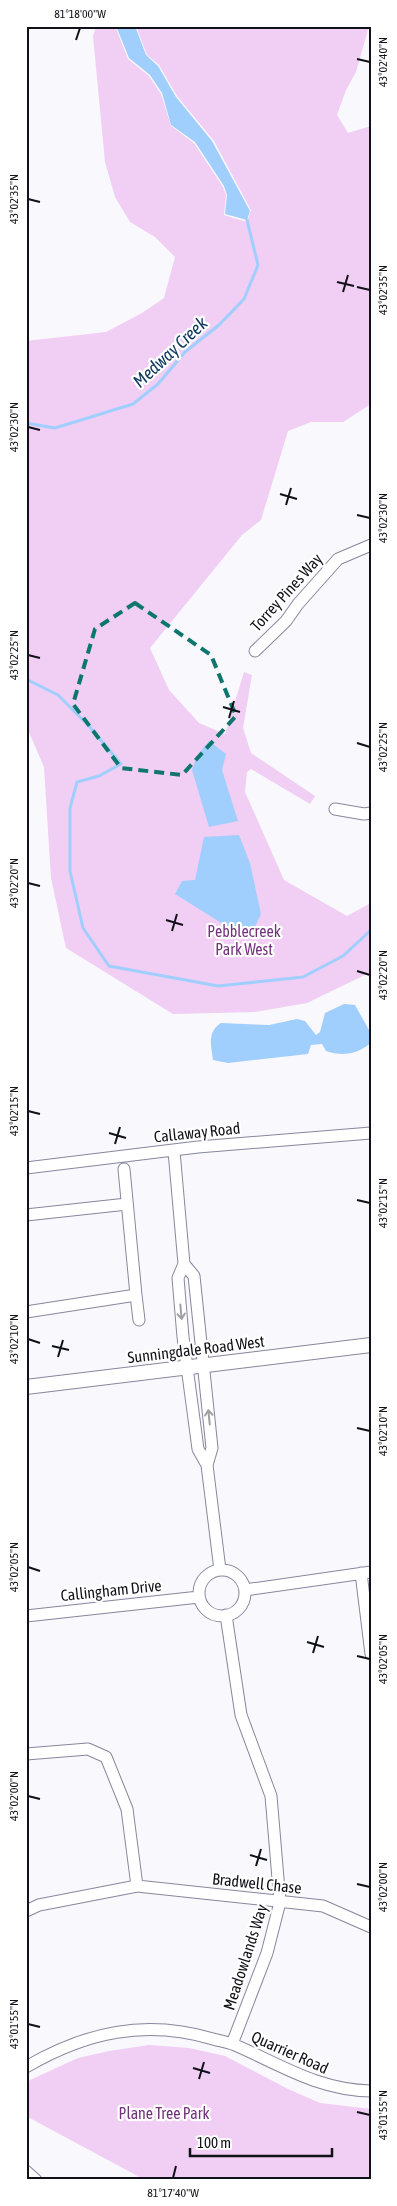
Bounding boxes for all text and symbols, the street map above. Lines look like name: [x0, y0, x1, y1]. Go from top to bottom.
text: 81°18'00"W: [54, 7, 106, 21]
text: 43°02'40"N: [376, 37, 390, 87]
text: 43°02'35"N: [7, 174, 21, 224]
text: 43°02'35"N: [376, 265, 390, 315]
water label: Medway Creek: [128, 312, 212, 392]
text: 43°02'30"N: [7, 402, 21, 452]
text: 43°02'30"N: [376, 493, 390, 543]
street label: Torrey Pines Way: [246, 549, 327, 635]
text: 43°02'25"N: [7, 630, 21, 680]
text: 43°02'25"N: [376, 722, 390, 772]
text: 43°02'20"N: [7, 858, 21, 908]
park label: Pebblecreek Park West: [207, 922, 281, 958]
text: 43°02'20"N: [376, 950, 390, 1000]
text: 43°02'15"N: [7, 1086, 21, 1136]
street label: Callaway Road: [153, 1119, 241, 1146]
text: 43°02'15"N: [376, 1178, 390, 1228]
one-way arrow: [176, 1303, 186, 1319]
text: 43°02'10"N: [7, 1314, 21, 1364]
street label: Sunningdale Road West: [126, 1332, 266, 1367]
text: 43°02'10"N: [376, 1406, 390, 1456]
one-way arrow: [204, 1410, 214, 1426]
text: 43°02'05"N: [7, 1542, 21, 1592]
street label: Callingham Drive: [60, 1576, 162, 1605]
text: 43°02'05"N: [376, 1634, 390, 1684]
text: 43°02'00"N: [7, 1771, 21, 1821]
text: 43°02'00"N: [376, 1862, 390, 1912]
street label: Bradwell Chase: [211, 1869, 303, 1897]
street label: Meadowlands Way: [219, 1902, 272, 2012]
text: 43°01'55"N: [7, 1999, 21, 2049]
street label: Quarrier Road: [249, 2027, 331, 2077]
text: 43°01'55"N: [376, 2090, 390, 2140]
park label: Plane Tree Park: [119, 2104, 209, 2122]
scale bar: [190, 2126, 332, 2158]
text: 100 m: [197, 2134, 231, 2151]
text: 81°17'40"W: [147, 2186, 199, 2200]

